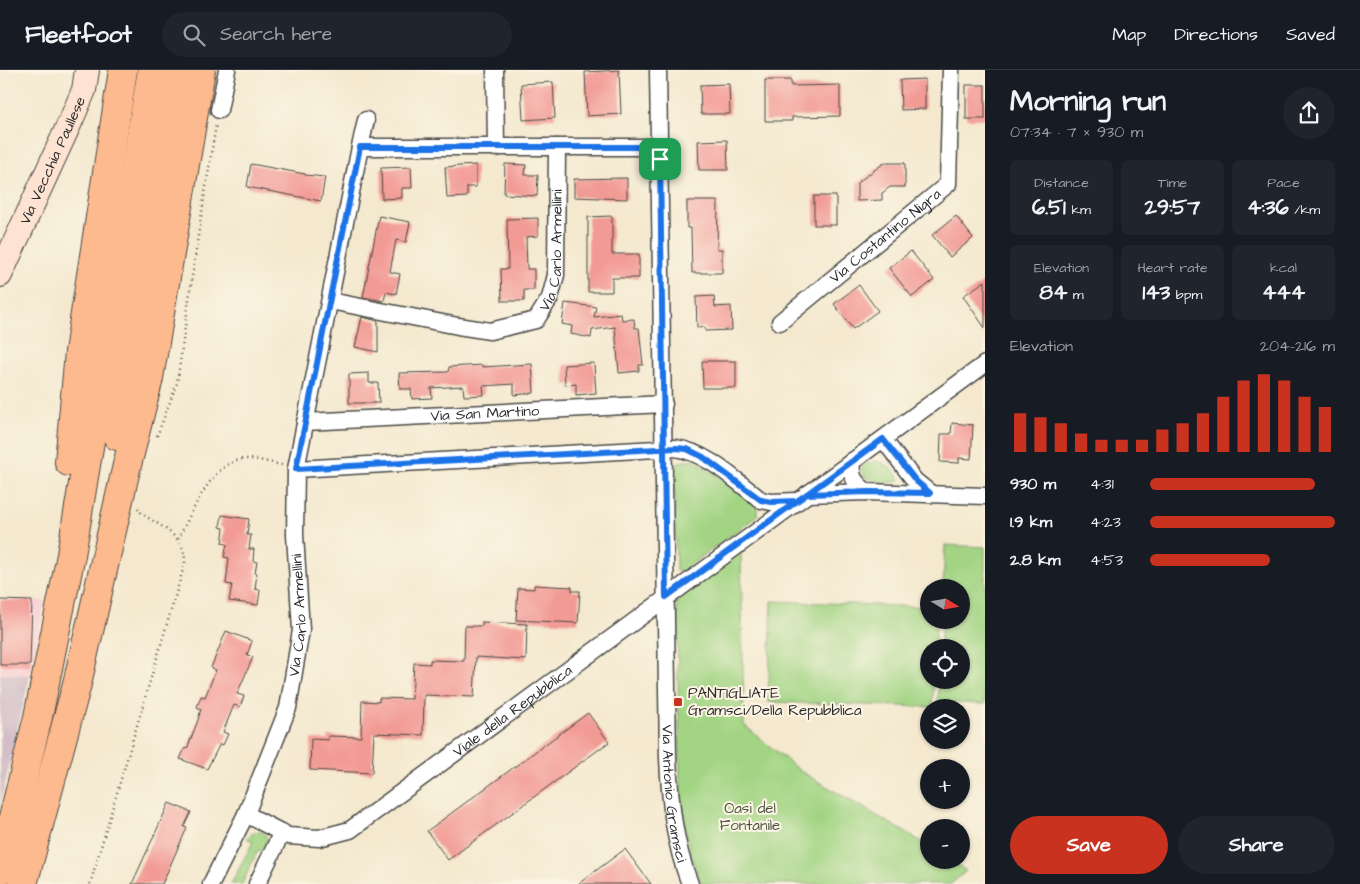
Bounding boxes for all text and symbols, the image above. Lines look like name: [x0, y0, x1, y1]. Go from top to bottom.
search box: [162, 12, 512, 57]
text: Fleetfoot: [25, 18, 132, 52]
icon: search: [180, 21, 208, 49]
text: Search here: [220, 21, 332, 48]
text: Map: [1112, 22, 1146, 47]
text: Directions: [1174, 22, 1258, 47]
text: Saved: [1286, 22, 1335, 47]
text: Morning run: [1010, 82, 1166, 121]
button: share: [1283, 87, 1335, 139]
street label: Via Vecchia Paullese: [14, 93, 91, 228]
text: 07:34 · 7 × 930 m: [1010, 121, 1143, 143]
pin: [639, 138, 681, 180]
icon: arrive: [646, 145, 674, 173]
text: Distance: [1034, 173, 1089, 193]
text: Time: [1158, 173, 1187, 193]
text: Pace: [1267, 173, 1300, 193]
street label: Via Costantino Nigra: [825, 183, 946, 288]
street label: Via Carlo Armellini: [534, 189, 567, 315]
text: 6.51: [1032, 193, 1066, 222]
text: 29:57: [1145, 193, 1200, 222]
text: 4:36: [1247, 193, 1289, 222]
text: km: [1066, 200, 1091, 220]
text: /km: [1289, 200, 1320, 220]
text: Elevation: [1034, 258, 1089, 278]
text: Heart rate: [1137, 258, 1208, 278]
text: kcal: [1270, 258, 1297, 278]
text: 84: [1039, 278, 1067, 307]
text: 143: [1143, 278, 1170, 307]
text: 444: [1262, 278, 1305, 307]
text: m: [1067, 285, 1084, 305]
text: bpm: [1170, 285, 1202, 305]
text: Elevation: [1010, 335, 1073, 357]
text: 204–216 m: [1260, 335, 1335, 357]
street label: Via San Martino: [430, 400, 540, 426]
text: 930 m: [1010, 473, 1056, 495]
text: 4:31: [1090, 473, 1114, 495]
text: 1.9 km: [1010, 511, 1052, 533]
text: 4:23: [1090, 511, 1121, 533]
text: 2.8 km: [1010, 549, 1060, 571]
text: 4:53: [1090, 549, 1123, 571]
street label: Via Carlo Armellini: [283, 553, 312, 678]
north arrow: [920, 579, 970, 629]
map controls: [920, 579, 970, 869]
button: locate: [920, 639, 970, 689]
street label: Viale della Repubblica: [448, 660, 577, 762]
place label: PANTIGLIATE Gramsci/Della Repubblica: [688, 683, 862, 721]
marker: PANTIGLIATE Gramsci/Della Repubblica: [672, 696, 684, 708]
button: layers: [920, 699, 970, 749]
street label: Via Antonio Gramsci: [657, 725, 693, 866]
button: +: [920, 759, 970, 809]
park label: Oasi del Fontanile: [720, 798, 780, 836]
button: Save: [1010, 816, 1168, 874]
button: Share: [1178, 816, 1335, 874]
button: −: [920, 819, 970, 869]

